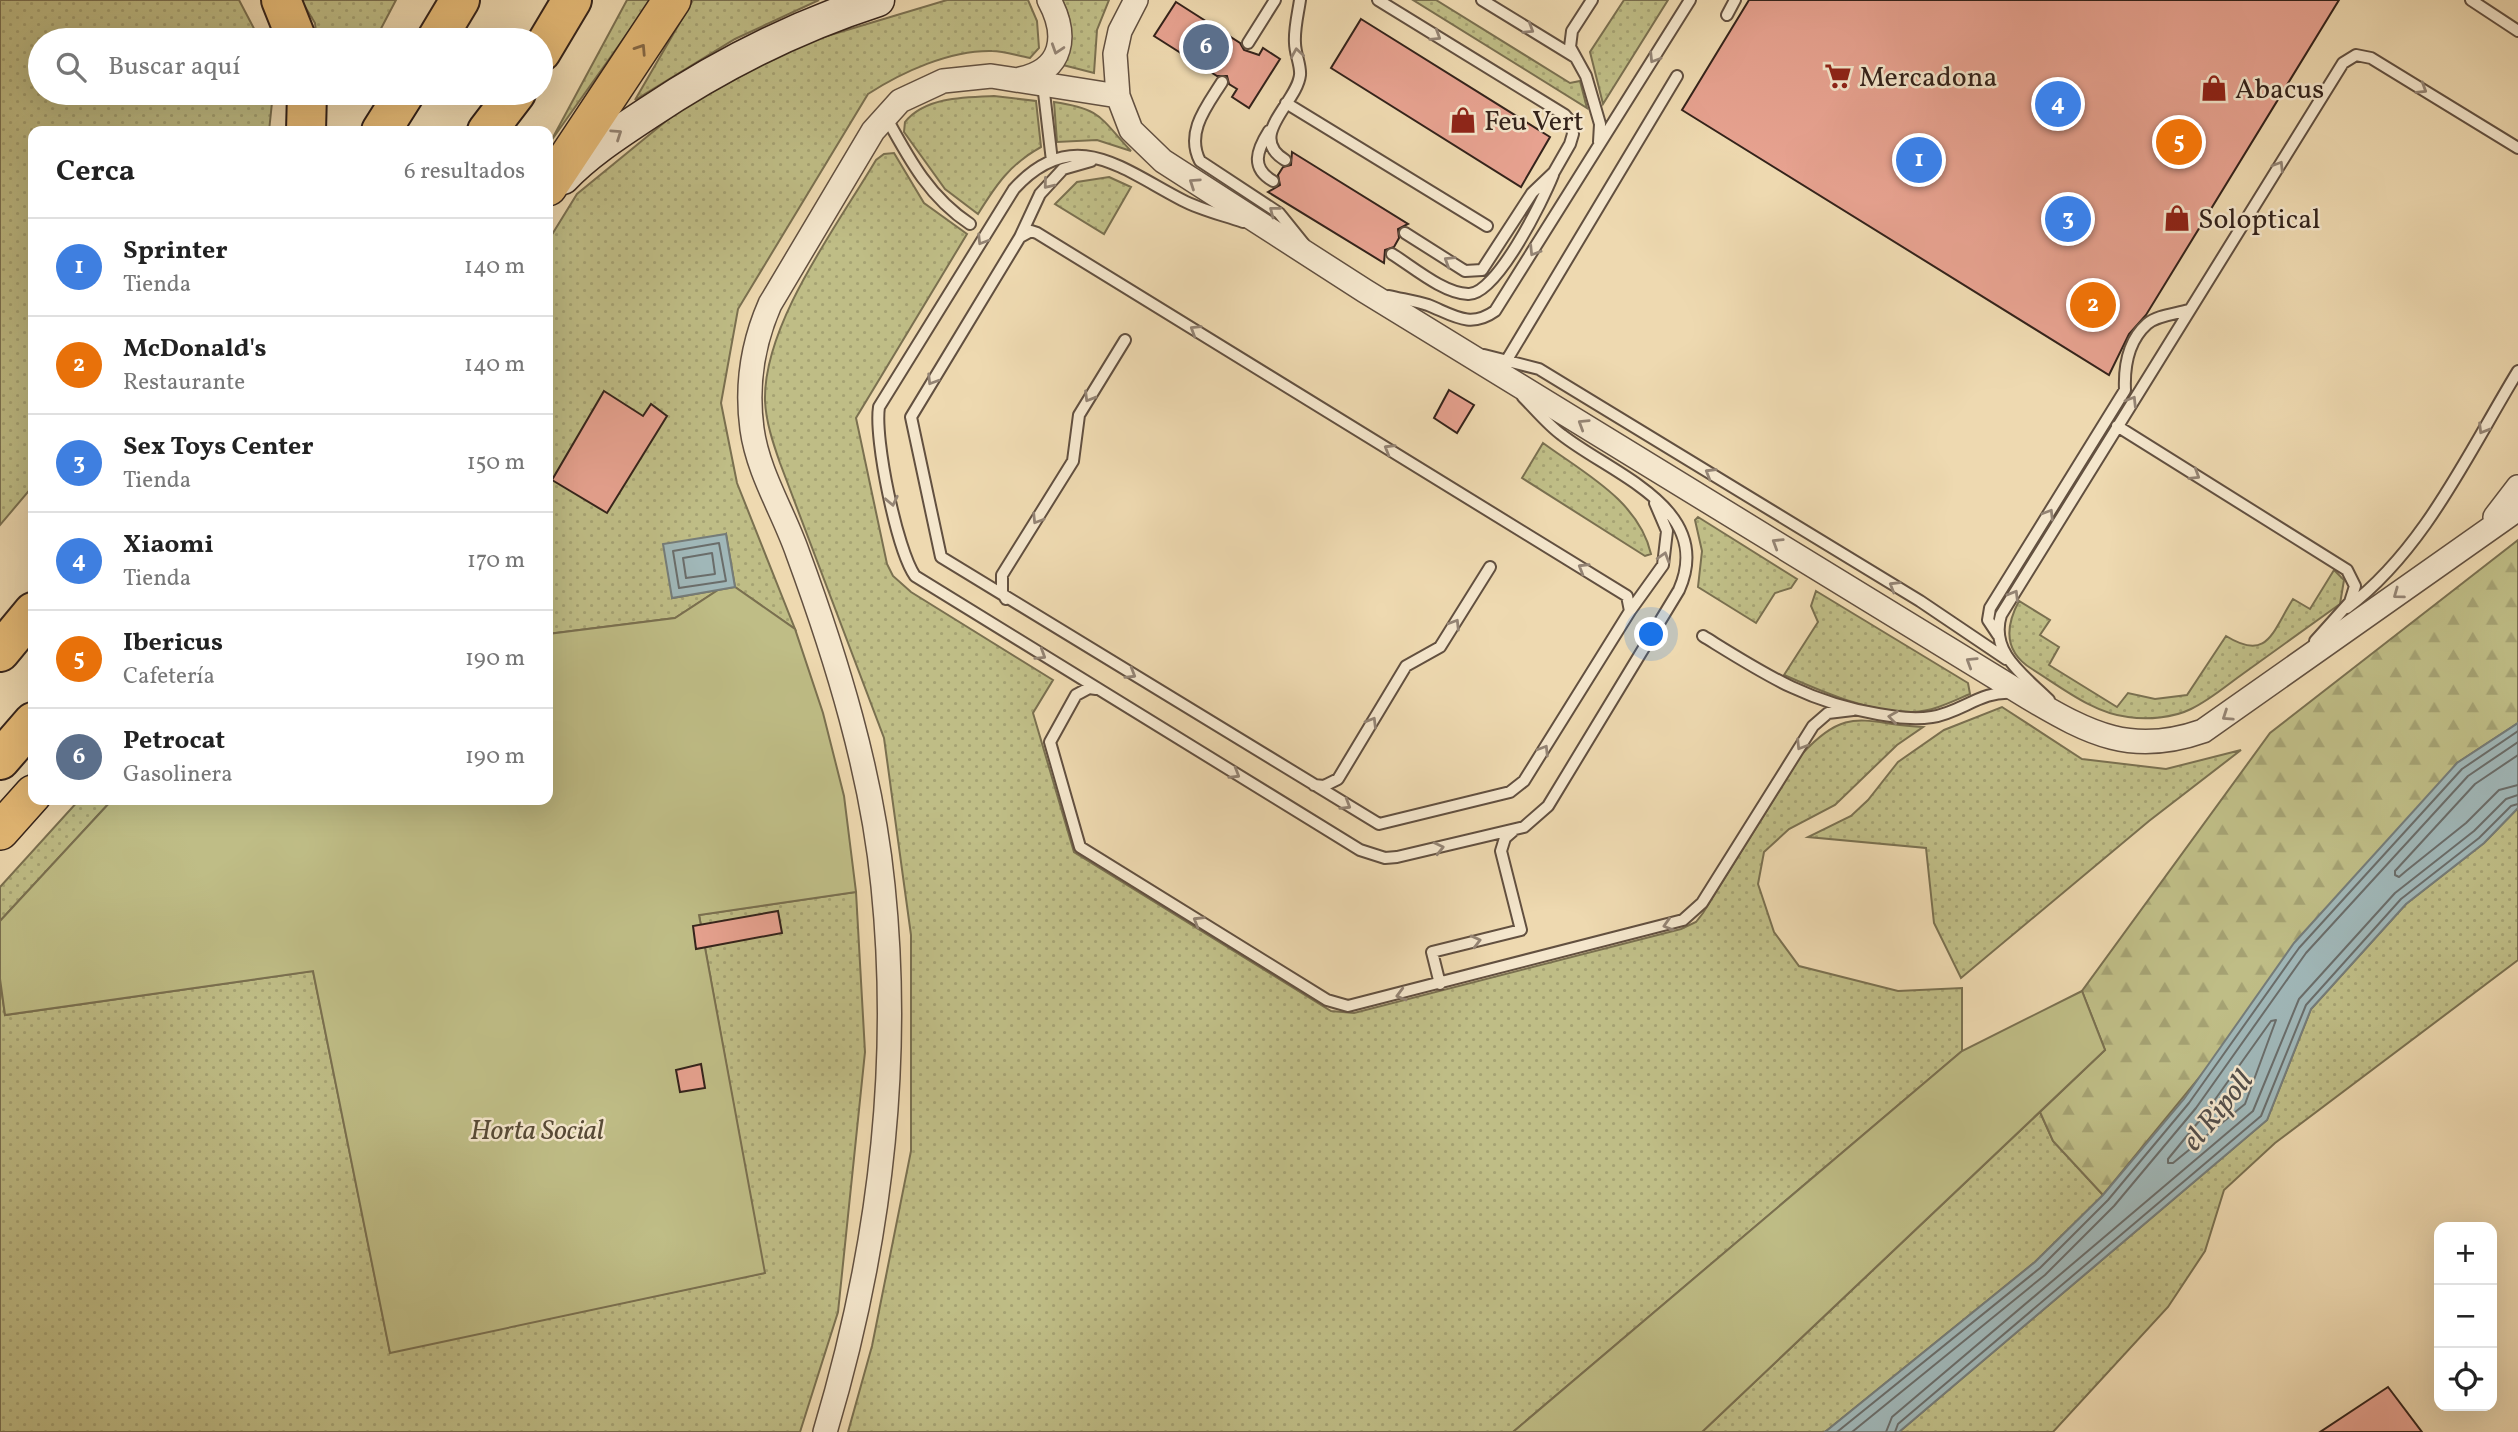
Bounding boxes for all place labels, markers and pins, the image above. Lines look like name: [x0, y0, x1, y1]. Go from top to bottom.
pin: 6: [1183, 21, 1229, 73]
place label: Mercadona: [1859, 59, 1997, 98]
supermarket icon: Mercadona: [1823, 61, 1853, 91]
place label: Abacus: [2235, 71, 2324, 110]
shop icon: Abacus: [2199, 73, 2229, 103]
pin: 4: [2035, 78, 2081, 130]
place label: Feu Vert: [1484, 103, 1584, 142]
shop icon: Feu Vert: [1448, 105, 1478, 135]
pin: 5: [2156, 116, 2202, 168]
pin: 1: [1896, 134, 1942, 186]
pin: 3: [2045, 193, 2091, 245]
place label: Soloptical: [2198, 201, 2320, 240]
shop icon: Soloptical: [2162, 203, 2192, 233]
pin: 2: [2070, 279, 2116, 331]

